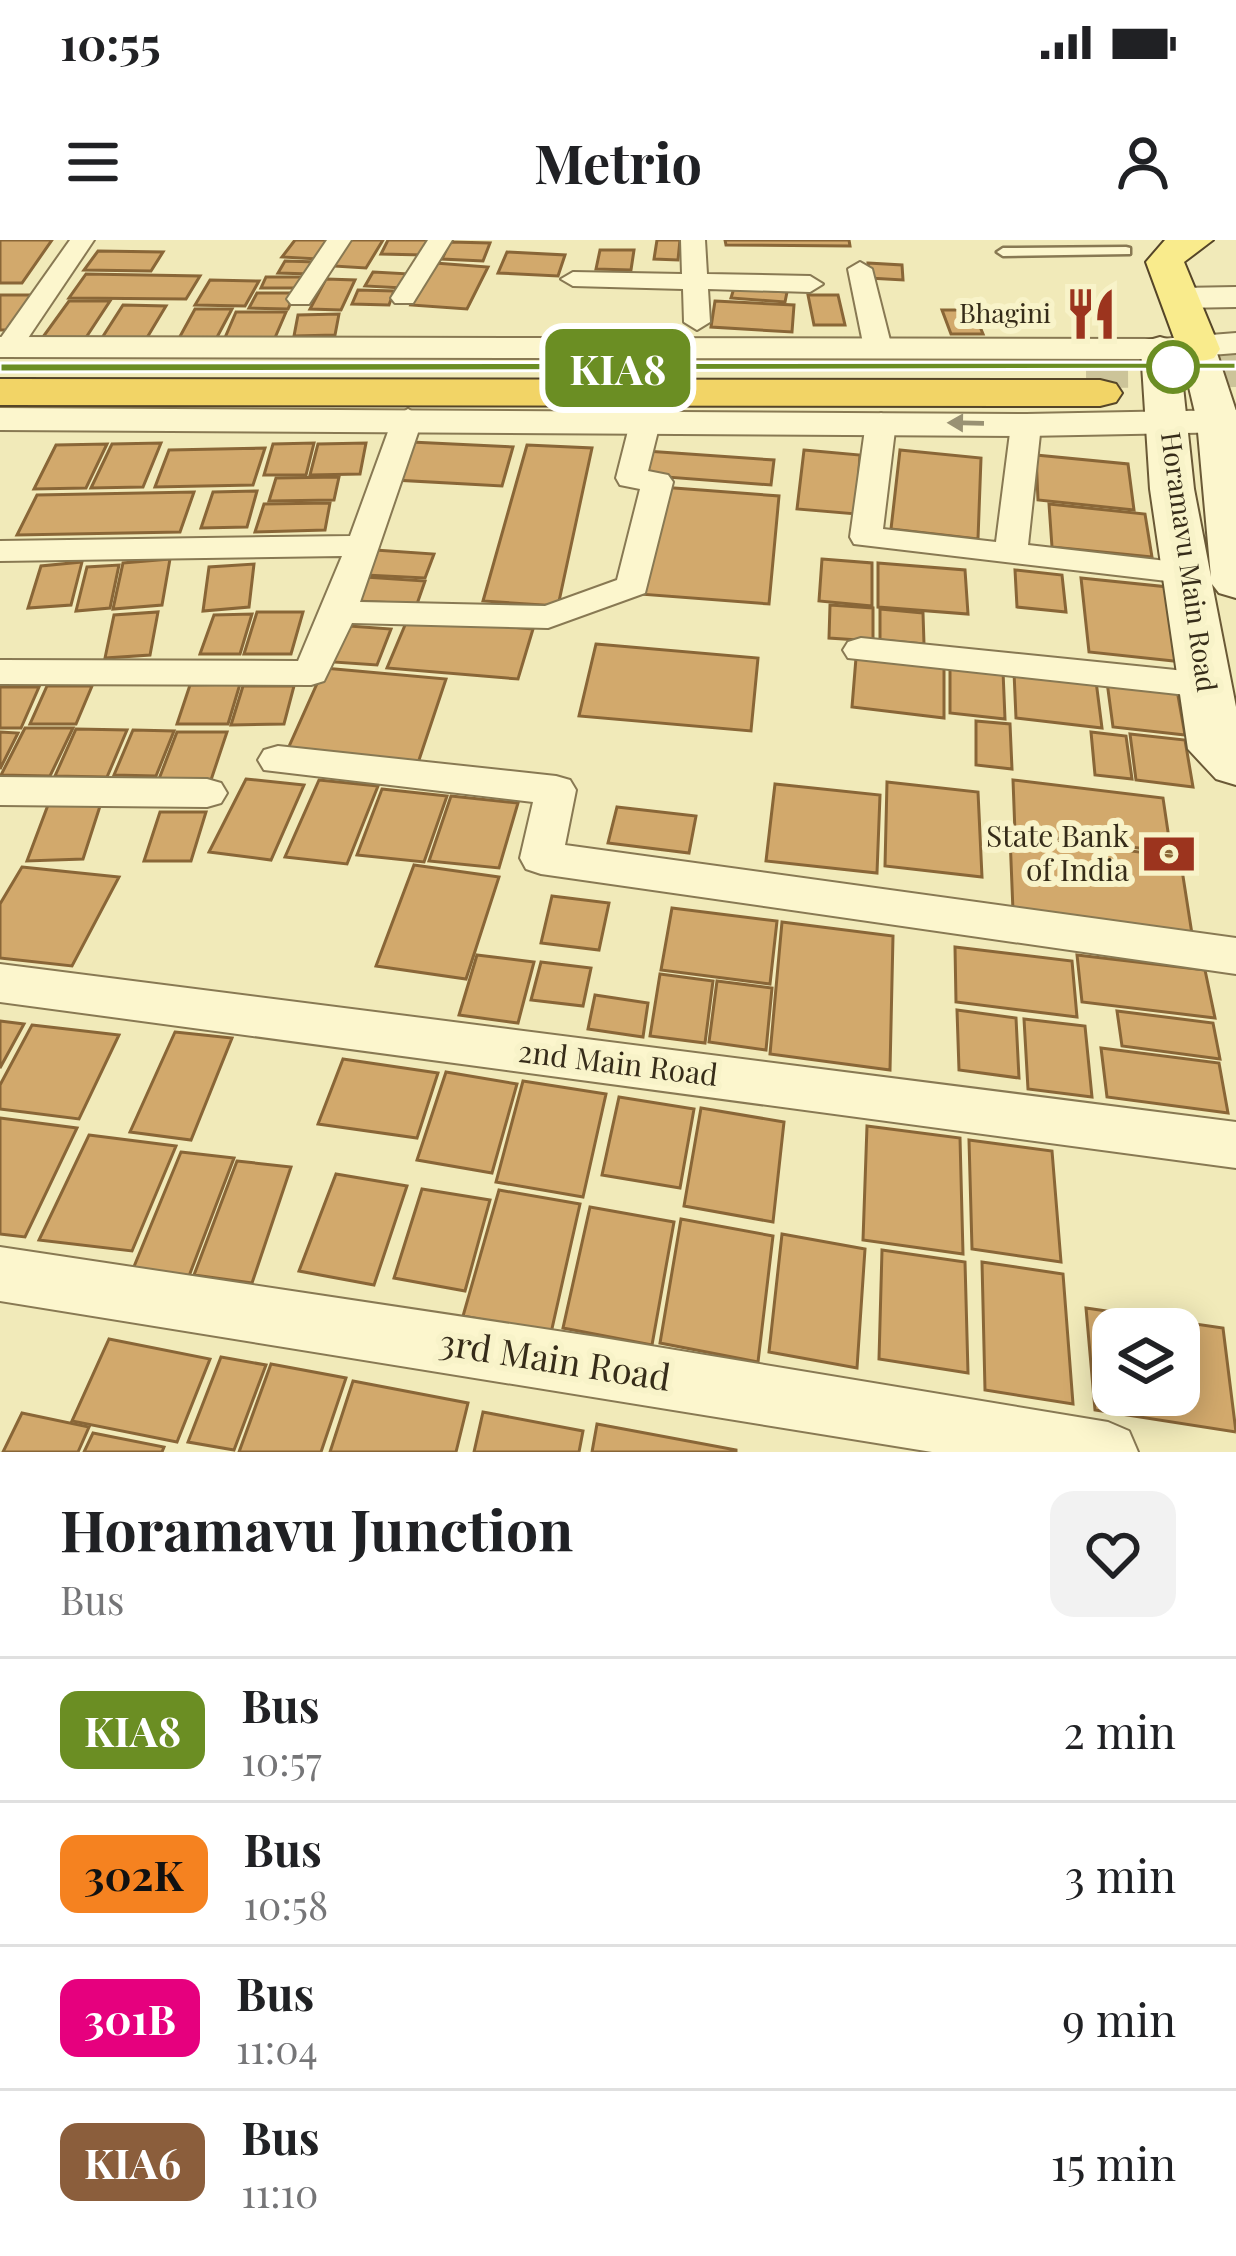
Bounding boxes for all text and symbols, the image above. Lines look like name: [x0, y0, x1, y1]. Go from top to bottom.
text: 10:55: [60, 12, 161, 72]
text: Metrio: [534, 126, 702, 198]
icon: menu: [60, 129, 126, 195]
icon: person: [1110, 129, 1176, 195]
restaurant icon: Bhagini: [1062, 285, 1120, 343]
place label: Bhagini: [959, 294, 1051, 330]
line badge: KIA8: [534, 329, 702, 407]
text: KIA8: [569, 340, 667, 396]
unlabelled marker: [1148, 342, 1198, 392]
one-way arrow: [946, 414, 984, 433]
street label: Horamavu Main Road: [1154, 429, 1226, 694]
place label: State Bank of India: [986, 815, 1129, 889]
bank icon: State Bank of India: [1140, 825, 1198, 883]
street label: 2nd Main Road: [516, 1030, 720, 1094]
map controls: [1092, 1308, 1200, 1416]
button: layers: [1092, 1308, 1200, 1416]
street label: 3rd Main Road: [436, 1316, 674, 1400]
text: Horamavu Junction: [60, 1490, 573, 1566]
button: heart: [1050, 1491, 1176, 1617]
text: Bus: [60, 1573, 124, 1625]
text: Bus: [241, 1674, 320, 1734]
text: 2 min: [1063, 1700, 1176, 1760]
text: KIA8: [84, 1702, 181, 1758]
text: 10:57: [241, 1734, 322, 1786]
text: Bus: [244, 1818, 322, 1878]
text: 3 min: [1064, 1844, 1176, 1904]
text: 302K: [84, 1846, 184, 1902]
text: 10:58: [244, 1878, 328, 1930]
text: Bus: [236, 1962, 314, 2022]
text: 9 min: [1062, 1988, 1176, 2048]
text: 301B: [84, 1990, 176, 2046]
text: 11:04: [236, 2022, 318, 2074]
text: Bus: [241, 2106, 320, 2166]
text: 15 min: [1051, 2132, 1176, 2192]
text: KIA6: [84, 2134, 181, 2190]
text: 11:10: [241, 2166, 318, 2218]

